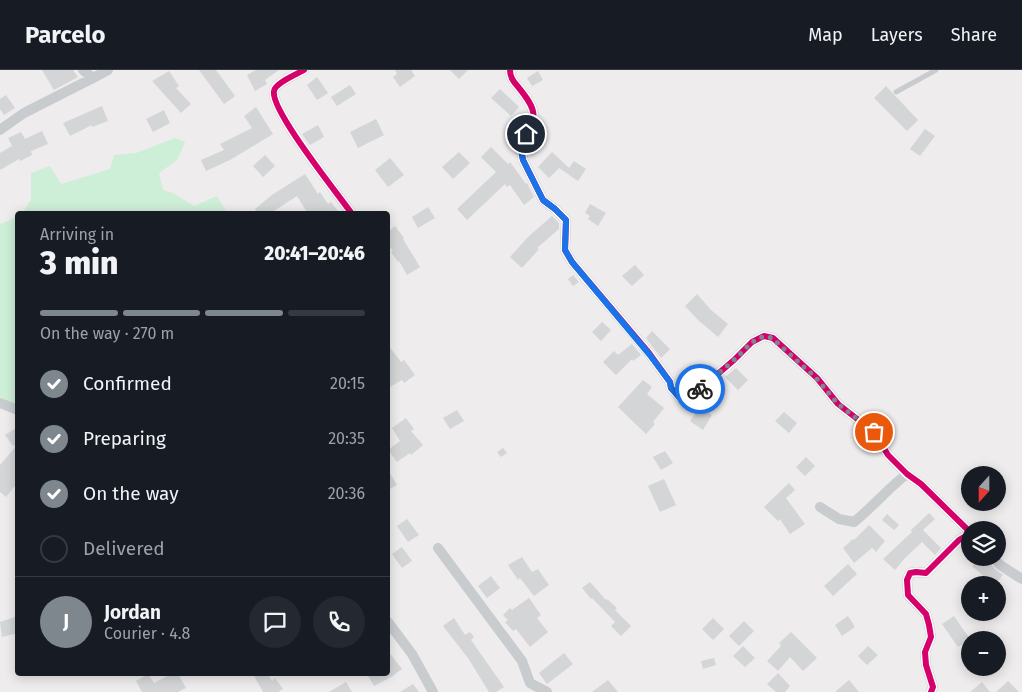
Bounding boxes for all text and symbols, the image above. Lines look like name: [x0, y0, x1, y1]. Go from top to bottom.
text: Parcelo: [25, 21, 106, 49]
text: Map: [808, 24, 843, 46]
text: Layers: [871, 24, 923, 46]
text: Share: [951, 24, 997, 46]
pin: [505, 113, 547, 155]
icon: home: [512, 120, 540, 148]
text: Arriving in: [40, 225, 114, 244]
text: 20:41–20:46: [264, 242, 365, 265]
text: 3 min: [40, 244, 118, 282]
text: On the way · 270 m: [40, 324, 174, 343]
courier: [675, 364, 725, 414]
icon: check: [40, 370, 68, 398]
text: Confirmed: [83, 372, 172, 395]
text: 20:15: [330, 374, 365, 393]
icon: bike: [686, 375, 714, 403]
pin: [853, 411, 895, 453]
icon: bag: [860, 418, 888, 446]
icon: check: [40, 425, 68, 453]
text: Preparing: [83, 427, 166, 450]
text: 20:35: [328, 429, 365, 448]
north arrow: [961, 466, 1006, 511]
map controls: [961, 466, 1006, 676]
icon: check: [40, 480, 68, 508]
text: On the way: [83, 482, 179, 505]
text: 20:36: [328, 484, 365, 503]
button: layers: [961, 521, 1006, 566]
text: Delivered: [83, 537, 165, 560]
button: +: [961, 576, 1006, 621]
button: chat: [249, 596, 301, 648]
button: phone: [313, 596, 365, 648]
text: Jordan: [104, 601, 161, 624]
text: J: [63, 610, 69, 633]
text: Courier · 4.8: [104, 624, 190, 643]
button: −: [961, 631, 1006, 676]

